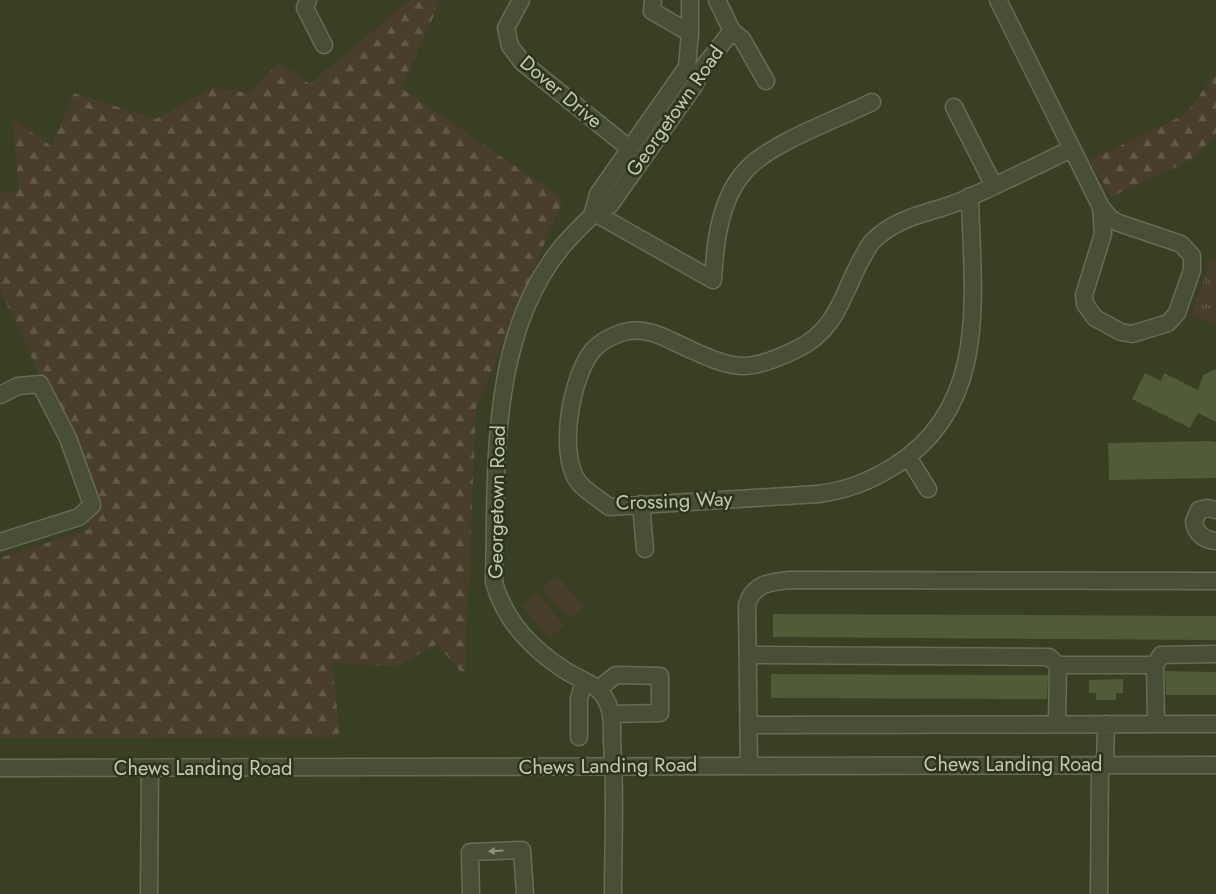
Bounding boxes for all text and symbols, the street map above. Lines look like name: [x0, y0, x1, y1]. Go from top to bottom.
street label: Georgetown Road: [619, 40, 731, 182]
street label: Dover Drive: [513, 49, 609, 135]
street label: Georgetown Road: [481, 425, 513, 579]
street label: Crossing Way: [615, 484, 733, 518]
street label: Chews Landing Road: [518, 750, 698, 782]
street label: Chews Landing Road: [924, 750, 1102, 779]
street label: Chews Landing Road: [114, 754, 292, 783]
one-way arrow: [488, 847, 504, 855]

